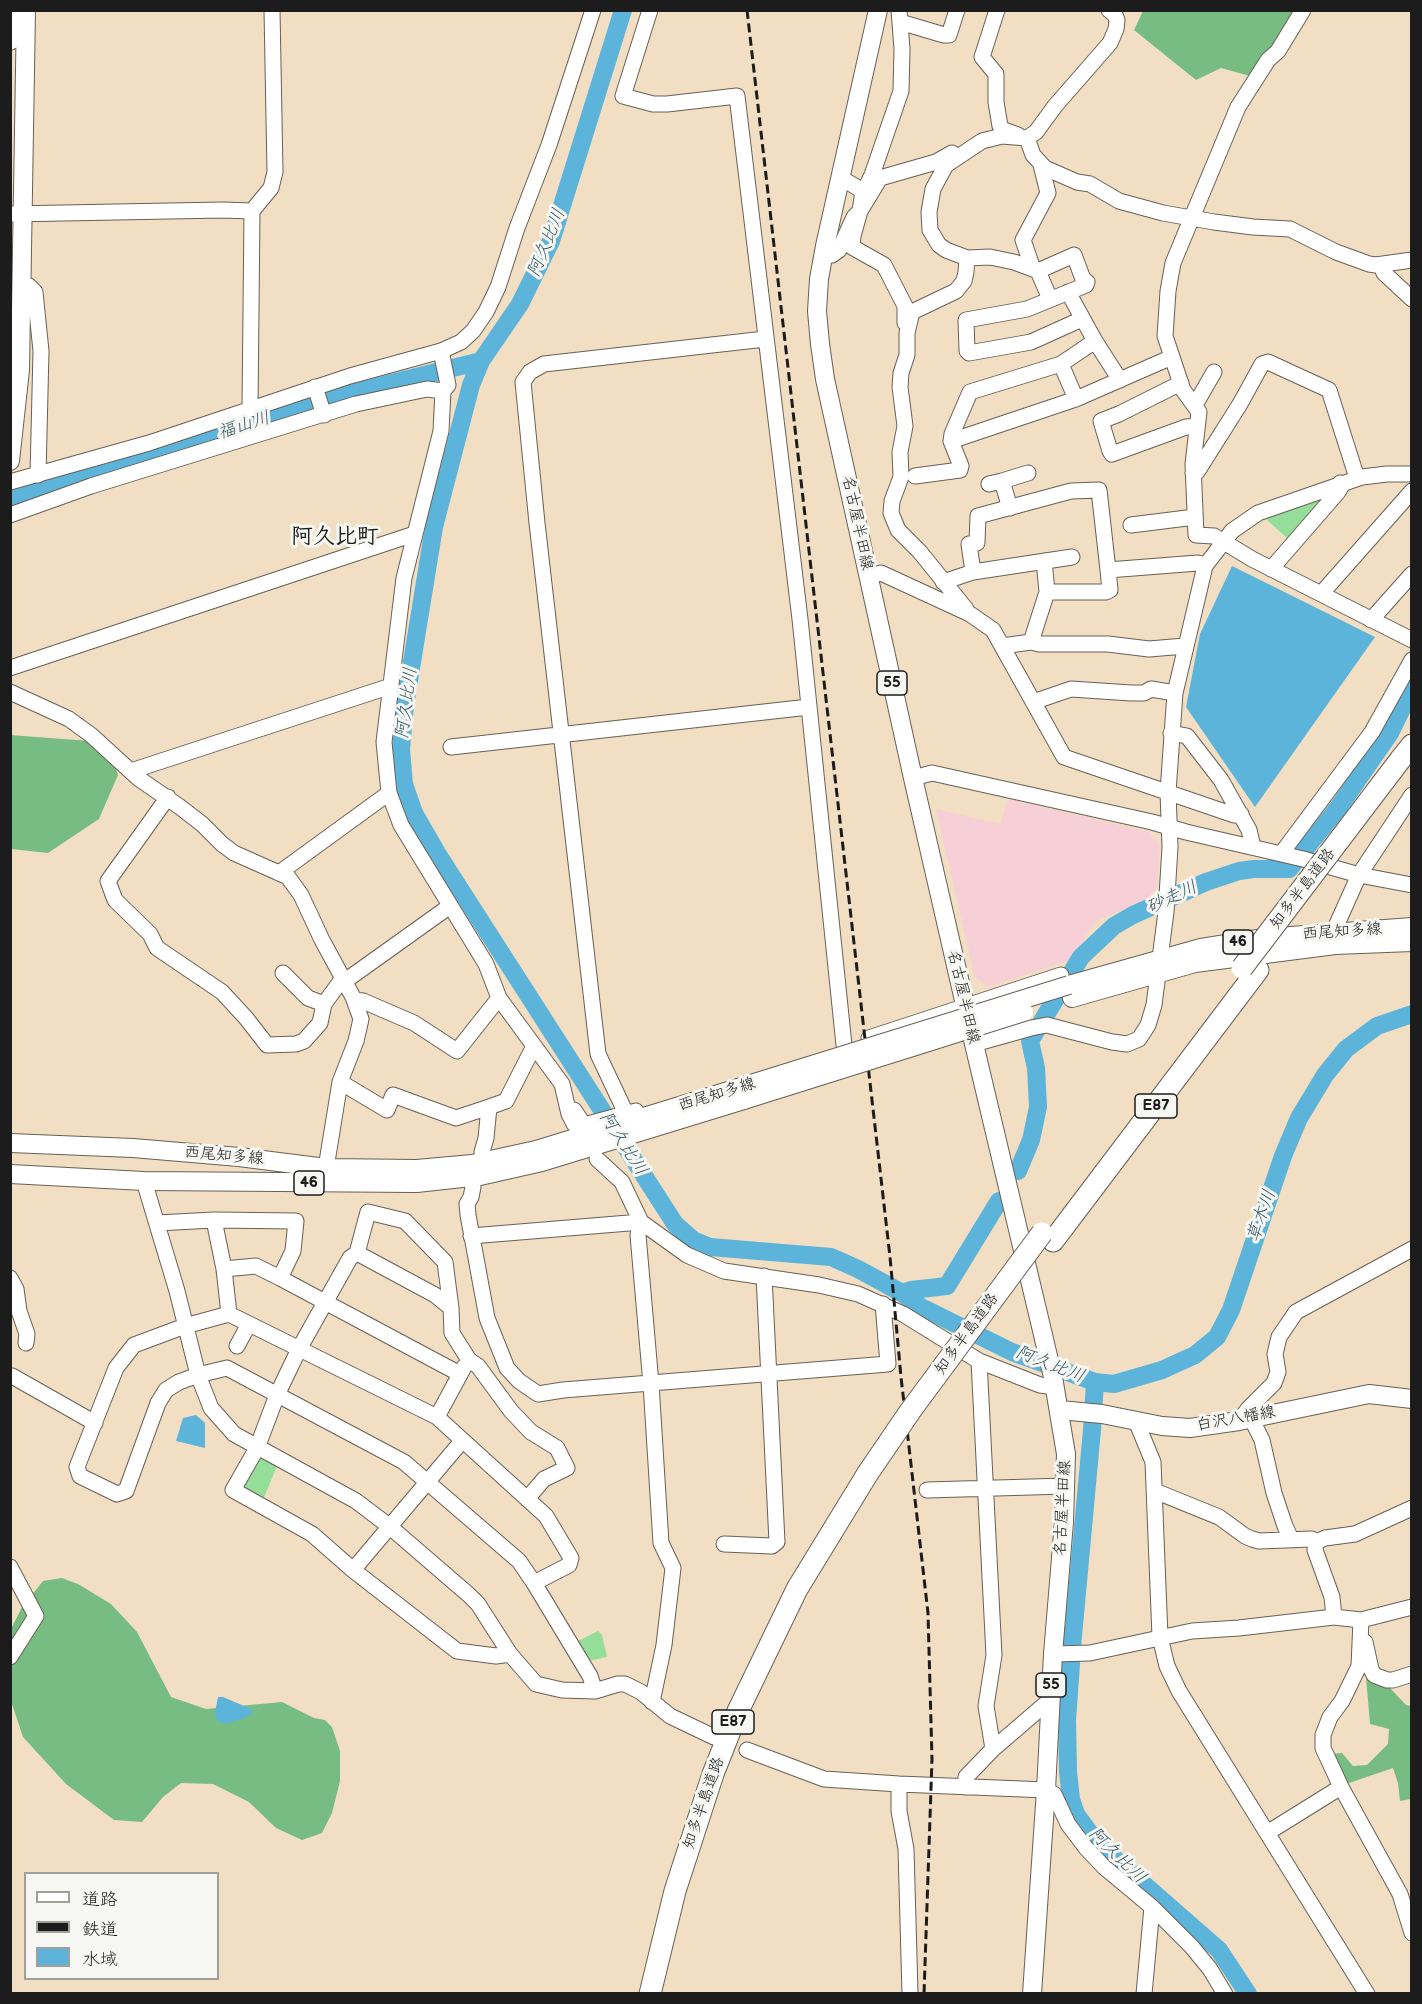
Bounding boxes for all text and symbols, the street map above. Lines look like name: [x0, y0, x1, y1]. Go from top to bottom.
water label: 阿久比川: [524, 206, 570, 280]
water label: 福山川: [215, 407, 273, 445]
street label: 名古屋半田線: [838, 474, 876, 572]
district label: 阿久比町: [291, 524, 379, 550]
water label: 阿久比川: [392, 666, 422, 740]
road number: 55: [877, 671, 907, 695]
street label: 知多半島道路: [1266, 845, 1340, 933]
water label: 砂走川: [1143, 877, 1201, 919]
street label: 西尾知多線: [1301, 920, 1383, 944]
road number: 46: [1223, 930, 1253, 954]
street label: 名古屋半田線: [943, 948, 983, 1046]
street label: 西尾知多線: [676, 1074, 758, 1116]
road number: E87: [1135, 1094, 1177, 1118]
water label: 阿久比川: [594, 1108, 652, 1180]
street label: 西尾知多線: [183, 1143, 265, 1169]
road number: 46: [294, 1171, 324, 1195]
water label: 草木川: [1243, 1187, 1281, 1245]
street label: 知多半島道路: [931, 1290, 1003, 1378]
water label: 阿久比川: [1013, 1342, 1087, 1388]
street label: 白沢八幡線: [1195, 1403, 1277, 1435]
street label: 名古屋半田線: [1051, 1460, 1075, 1556]
road number: 55: [1036, 1673, 1066, 1697]
road number: E87: [712, 1710, 754, 1734]
street label: 知多半島道路: [679, 1754, 729, 1852]
water label: 阿久比川: [1084, 1823, 1150, 1889]
legend: [24, 1872, 219, 1980]
text: 道路: [82, 1889, 118, 1910]
text: 鉄道: [82, 1919, 118, 1940]
text: 水域: [82, 1949, 118, 1970]

